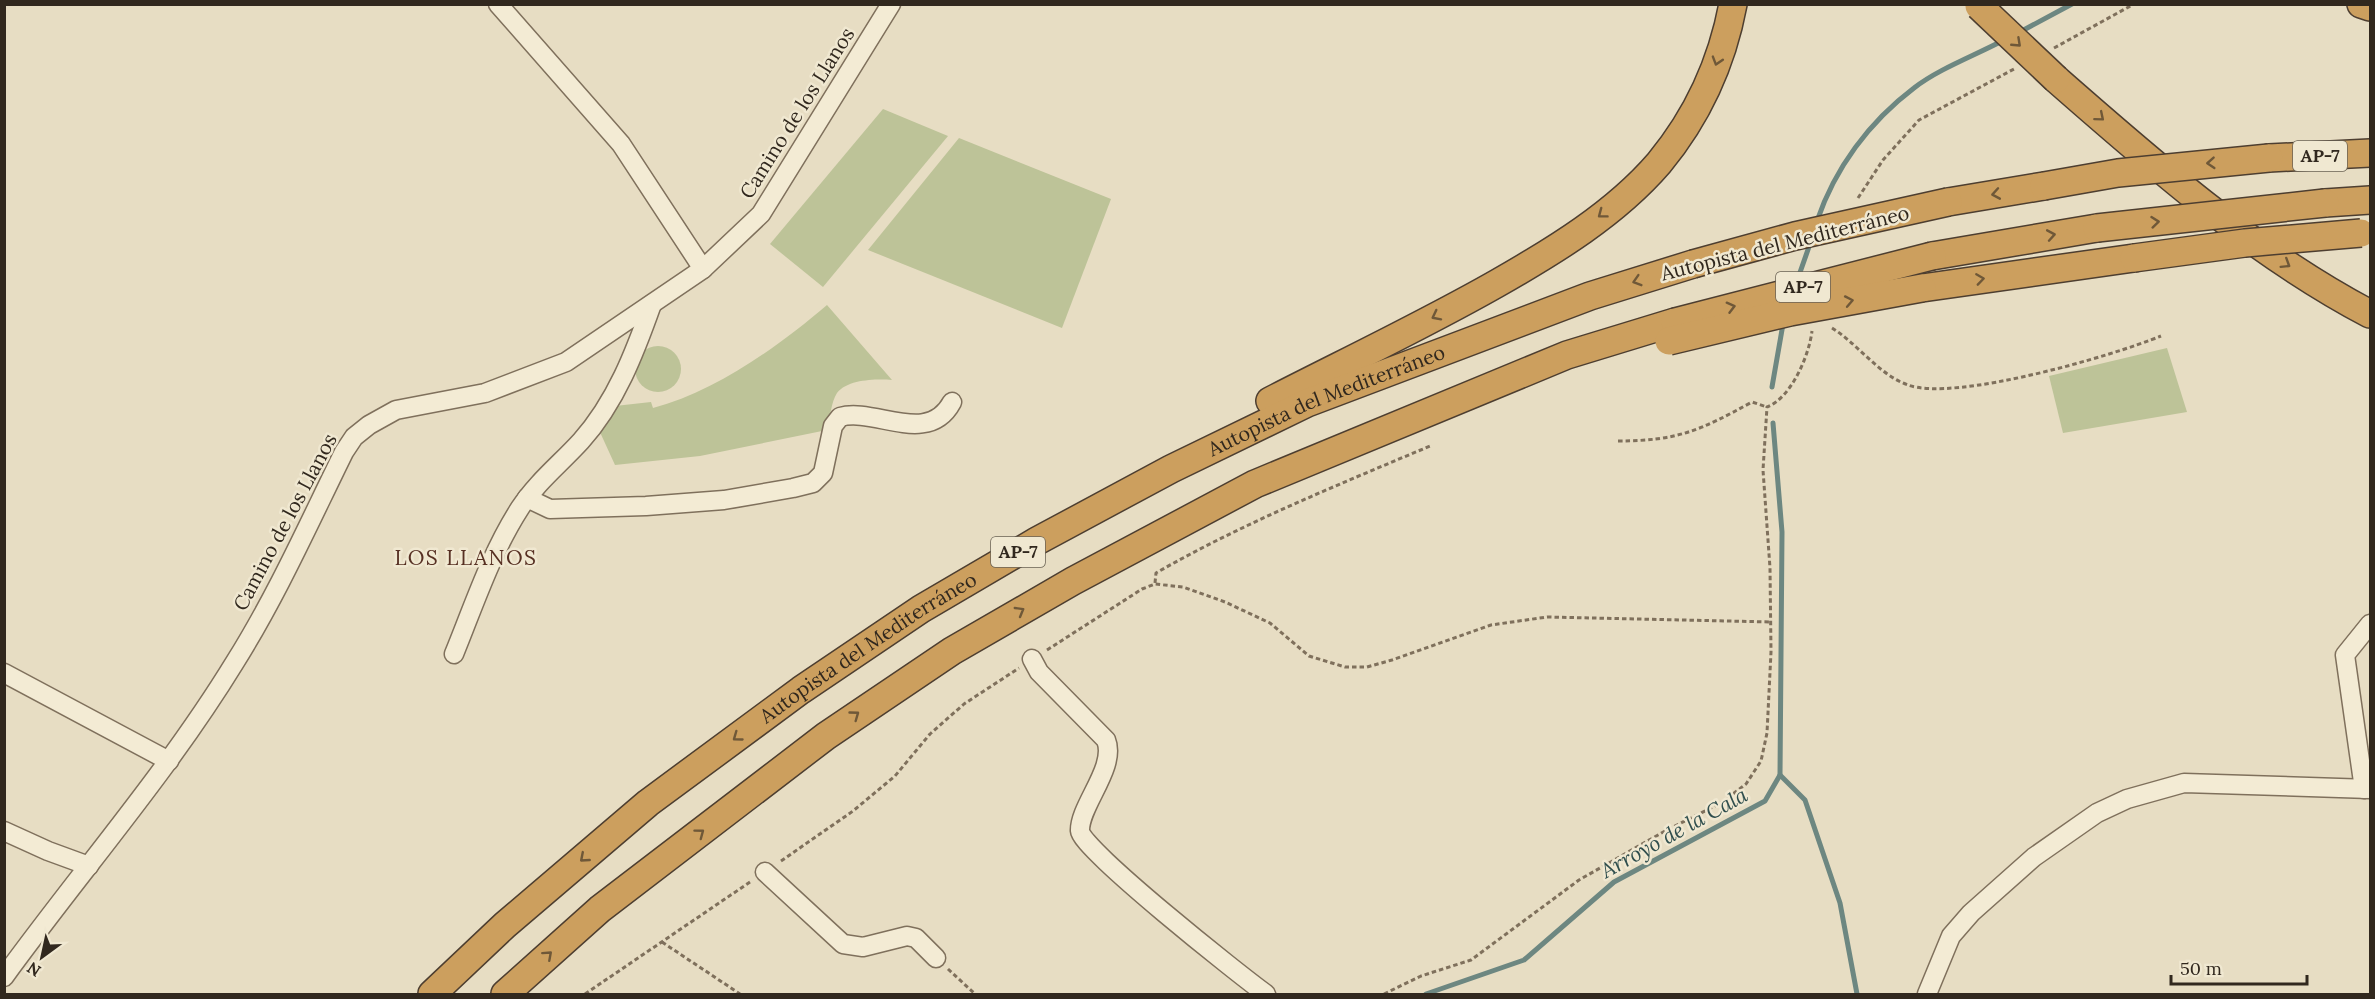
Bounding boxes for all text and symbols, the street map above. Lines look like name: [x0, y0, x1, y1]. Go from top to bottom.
street label: Camino de los Llanos: [734, 23, 859, 203]
one-way arrow: [2010, 35, 2021, 46]
one-way arrow: [1712, 55, 1725, 66]
one-way arrow: [2093, 110, 2104, 121]
road number: AP-7: [2293, 141, 2347, 171]
one-way arrow: [2206, 156, 2215, 169]
one-way arrow: [1991, 187, 2001, 200]
street label: Autopista del Mediterráneo: [1657, 200, 1912, 286]
one-way arrow: [1598, 207, 1609, 218]
one-way arrow: [2150, 216, 2160, 228]
one-way arrow: [2047, 230, 2056, 242]
one-way arrow: [2280, 257, 2290, 269]
road number: AP-7: [1776, 272, 1830, 302]
one-way arrow: [1632, 274, 1643, 286]
one-way arrow: [1975, 274, 1984, 286]
one-way arrow: [1844, 295, 1854, 308]
one-way arrow: [1726, 301, 1736, 314]
one-way arrow: [1432, 309, 1443, 320]
street label: Autopista del Mediterráneo: [1203, 339, 1448, 462]
street label: Camino de los Llanos: [227, 429, 342, 615]
road number: AP-7: [991, 537, 1045, 567]
district label: LOS LLANOS: [394, 544, 538, 571]
street label: Autopista del Mediterráneo: [754, 566, 981, 729]
one-way arrow: [1014, 607, 1024, 619]
one-way arrow: [848, 711, 859, 722]
one-way arrow: [733, 730, 744, 741]
water label: Arroyo de la Cala: [1595, 781, 1752, 885]
one-way arrow: [693, 829, 704, 840]
one-way arrow: [580, 851, 591, 862]
north arrow: [12, 927, 72, 987]
scale bar: [2171, 948, 2308, 986]
one-way arrow: [541, 951, 552, 962]
text: 50 m: [2180, 957, 2222, 980]
text: N: [23, 958, 44, 981]

